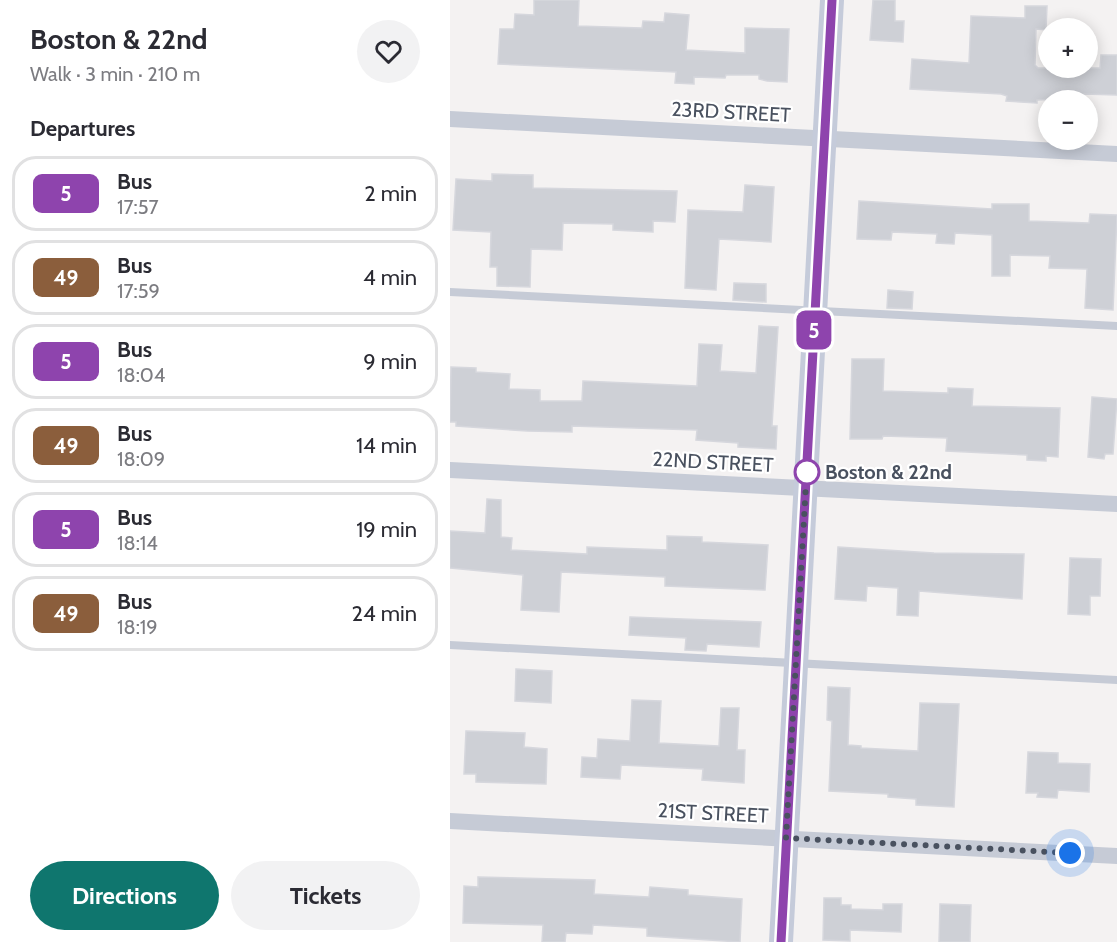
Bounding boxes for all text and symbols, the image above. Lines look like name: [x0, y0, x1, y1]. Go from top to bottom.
map controls: [1038, 18, 1098, 150]
button: +: [1038, 18, 1098, 78]
button: heart: [357, 20, 420, 83]
text: Boston & 22nd: [30, 22, 208, 56]
text: Walk · 3 min · 210 m: [30, 62, 200, 86]
button: −: [1038, 90, 1098, 150]
street label: 23RD STREET: [671, 97, 792, 127]
text: Departures: [30, 115, 135, 142]
text: Bus: [117, 168, 152, 195]
text: 2 min: [364, 180, 417, 207]
text: 5: [60, 181, 72, 206]
text: 17:57: [117, 195, 159, 219]
text: Bus: [117, 252, 152, 279]
text: 4 min: [363, 264, 417, 291]
text: 49: [54, 265, 78, 290]
text: 17:59: [117, 279, 160, 303]
line badge: 5: [794, 310, 833, 350]
text: 5: [808, 318, 820, 343]
text: Bus: [117, 336, 152, 363]
text: 9 min: [363, 348, 417, 375]
text: 5: [60, 349, 72, 374]
text: 18:04: [117, 363, 165, 387]
text: Bus: [117, 420, 152, 447]
text: 14 min: [356, 432, 417, 459]
text: 49: [54, 433, 78, 458]
text: 18:09: [117, 447, 165, 471]
street label: 22ND STREET: [652, 447, 775, 477]
marker: Boston & 22nd: [794, 459, 820, 485]
place label: Boston & 22nd: [825, 460, 952, 484]
text: Bus: [117, 504, 152, 531]
text: 19 min: [356, 516, 417, 543]
text: 5: [60, 517, 72, 542]
text: 18:14: [117, 531, 158, 555]
text: Bus: [117, 588, 152, 615]
text: 24 min: [352, 600, 417, 627]
text: 49: [54, 601, 78, 626]
text: 18:19: [117, 615, 158, 639]
street label: 21ST STREET: [657, 798, 769, 828]
your location: [1055, 838, 1085, 868]
button: Directions: [30, 861, 219, 930]
button: Tickets: [231, 861, 420, 930]

